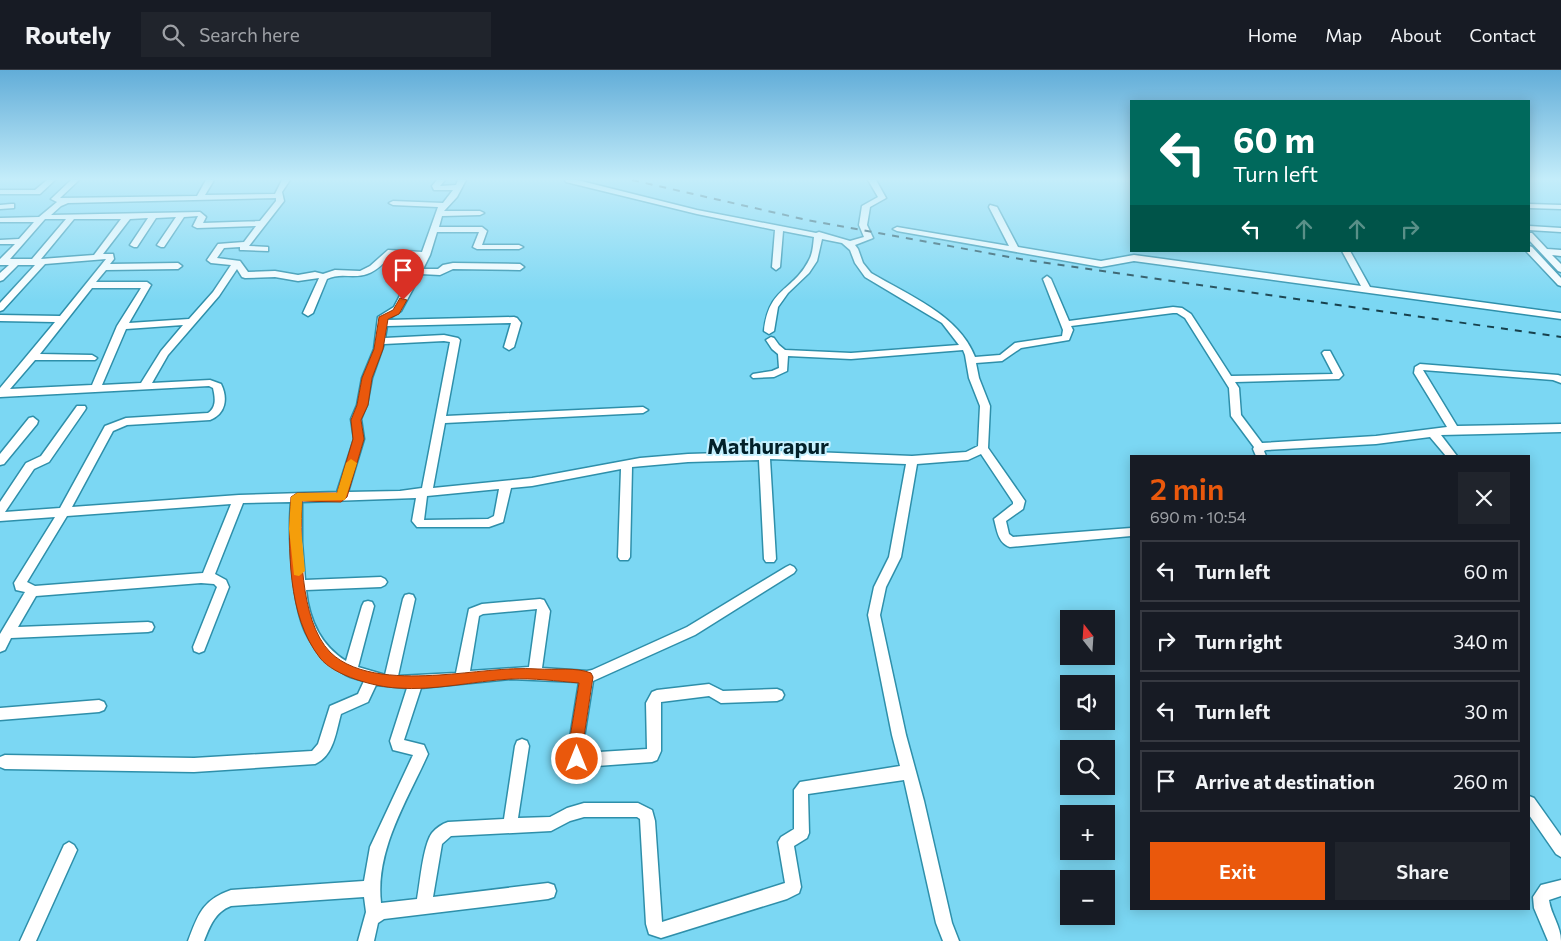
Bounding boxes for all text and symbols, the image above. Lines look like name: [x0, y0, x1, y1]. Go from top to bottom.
search box: [141, 12, 491, 57]
text: Routely: [25, 20, 111, 49]
icon: search: [159, 21, 187, 49]
text: Search here: [199, 23, 300, 46]
text: Home: [1248, 24, 1297, 46]
text: Map: [1325, 24, 1362, 46]
text: About: [1390, 24, 1442, 46]
text: Contact: [1470, 24, 1536, 46]
text: 60 m: [1233, 117, 1315, 160]
icon: left: [1150, 120, 1215, 185]
text: Turn left: [1233, 160, 1318, 187]
icon: left: [1237, 215, 1265, 243]
icon: ahead: [1290, 215, 1318, 243]
icon: ahead: [1343, 215, 1371, 243]
icon: right: [1396, 215, 1424, 243]
pin: [382, 249, 424, 300]
icon: arrive: [389, 256, 417, 284]
district label: Mathurapur: [707, 432, 829, 459]
text: 2 min: [1150, 469, 1224, 506]
button: close: [1458, 472, 1510, 524]
text: 690 m · 10:54: [1150, 507, 1246, 526]
icon: left: [1152, 557, 1180, 585]
text: Turn left: [1195, 560, 1270, 583]
text: 60 m: [1464, 560, 1508, 583]
north arrow: [1060, 610, 1115, 665]
map controls: [1060, 610, 1115, 925]
icon: right: [1152, 627, 1180, 655]
text: Turn right: [1195, 630, 1282, 653]
text: 340 m: [1453, 630, 1508, 653]
button: sound: [1060, 675, 1115, 730]
icon: left: [1152, 697, 1180, 725]
text: Turn left: [1195, 700, 1270, 723]
text: 30 m: [1465, 700, 1508, 723]
position arrow: [550, 732, 602, 784]
button: search: [1060, 740, 1115, 795]
icon: arrive: [1152, 767, 1180, 795]
text: Arrive at destination: [1195, 770, 1375, 793]
text: 260 m: [1453, 770, 1508, 793]
button: +: [1060, 805, 1115, 860]
button: Exit: [1150, 842, 1325, 900]
button: Share: [1335, 842, 1510, 900]
button: −: [1060, 870, 1115, 925]

